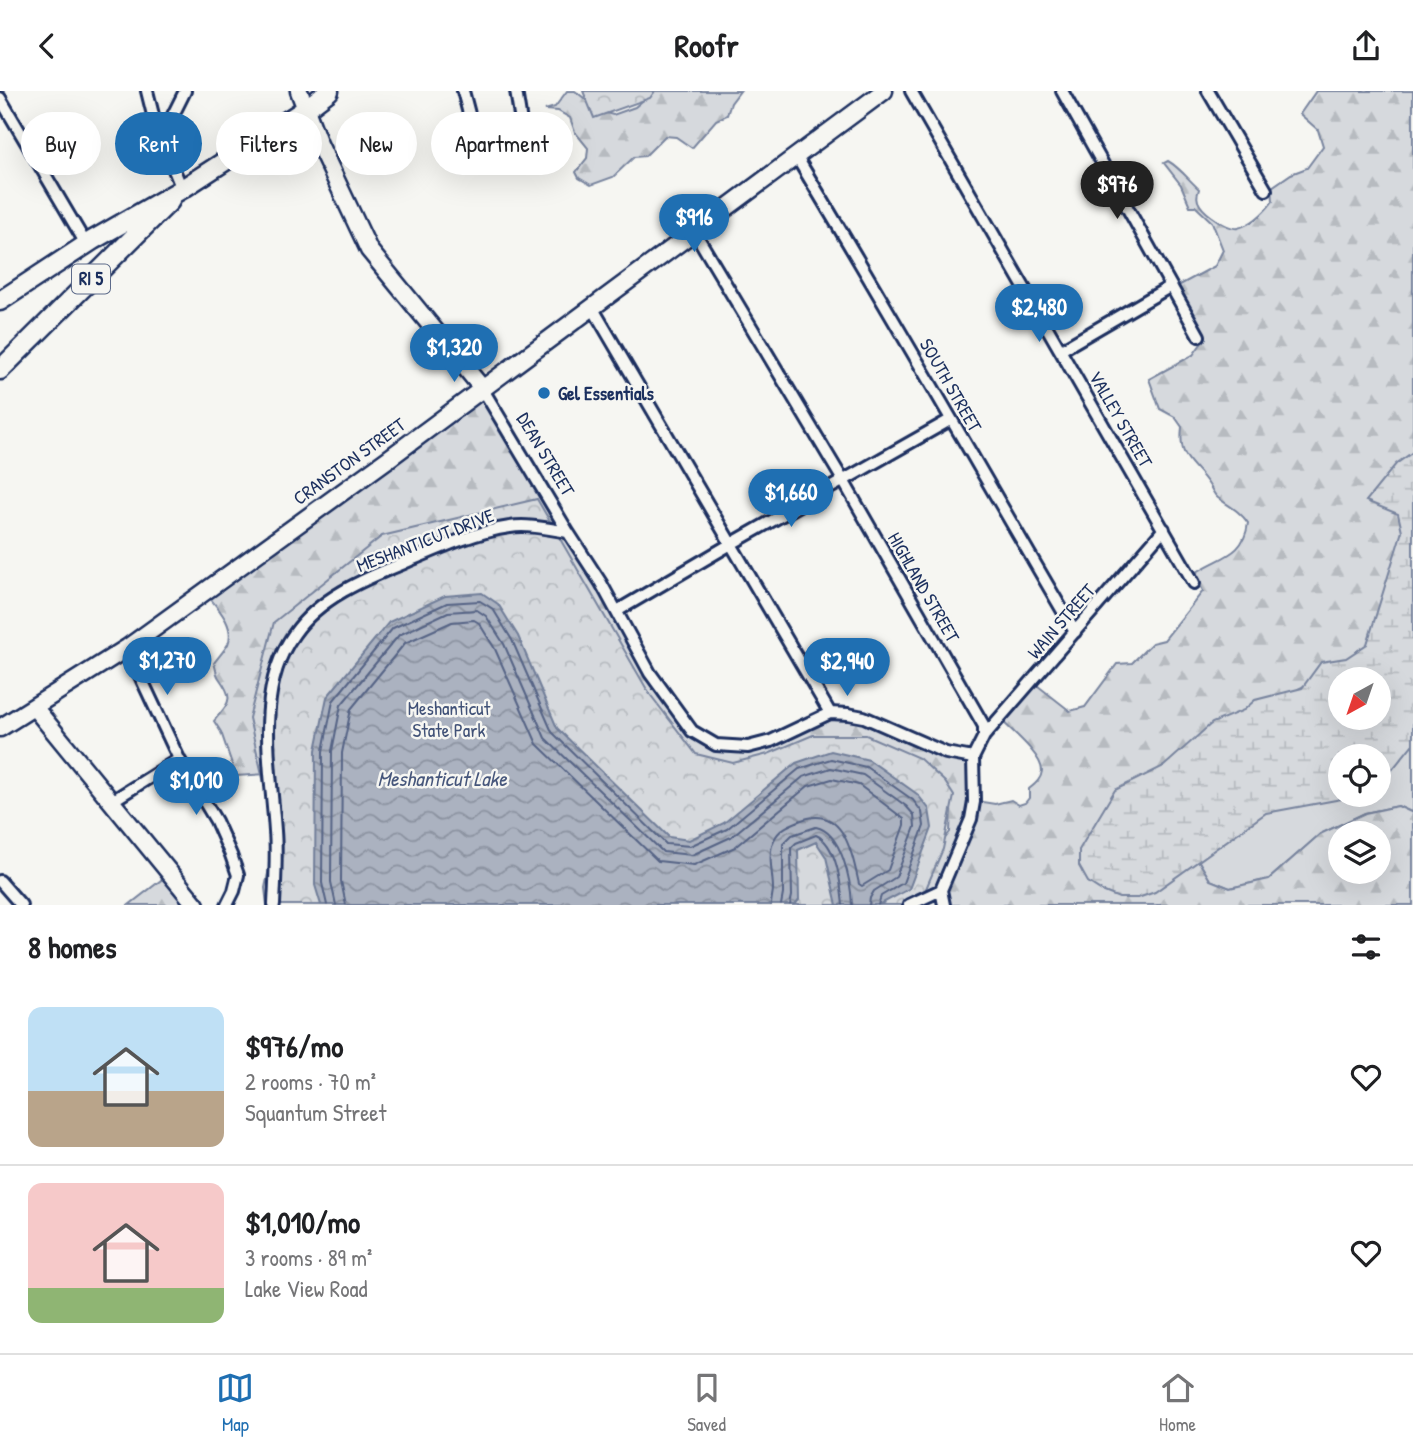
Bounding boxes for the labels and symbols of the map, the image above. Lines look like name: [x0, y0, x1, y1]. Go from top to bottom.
pin: $976: [1076, 162, 1158, 221]
pin: $916: [653, 195, 735, 254]
road number: RI 5: [72, 265, 110, 293]
pin: $2,480: [982, 285, 1096, 344]
pin: $1,320: [397, 324, 511, 384]
street label: SOUTH STREET: [914, 334, 989, 437]
street label: VALLEY STREET: [1083, 366, 1160, 473]
place label: Gel Essentials: [558, 380, 655, 406]
marker: Gel Essentials: [536, 385, 552, 401]
street label: DEAN STREET: [511, 407, 582, 502]
street label: CRANSTON STREET: [288, 411, 411, 511]
pin: $1,660: [734, 469, 848, 529]
street label: MESHANTICUT DRIVE: [352, 502, 498, 578]
street label: HIGHLAND STREET: [882, 527, 967, 648]
street label: WAIN STREET: [1021, 577, 1102, 664]
pin: $1,270: [110, 637, 224, 697]
pin: $2,940: [790, 639, 904, 698]
north arrow: [1328, 667, 1391, 730]
park label: Meshanticut State Park: [408, 695, 491, 743]
pin: $1,010: [139, 757, 253, 817]
water label: Meshanticut Lake: [377, 764, 508, 793]

